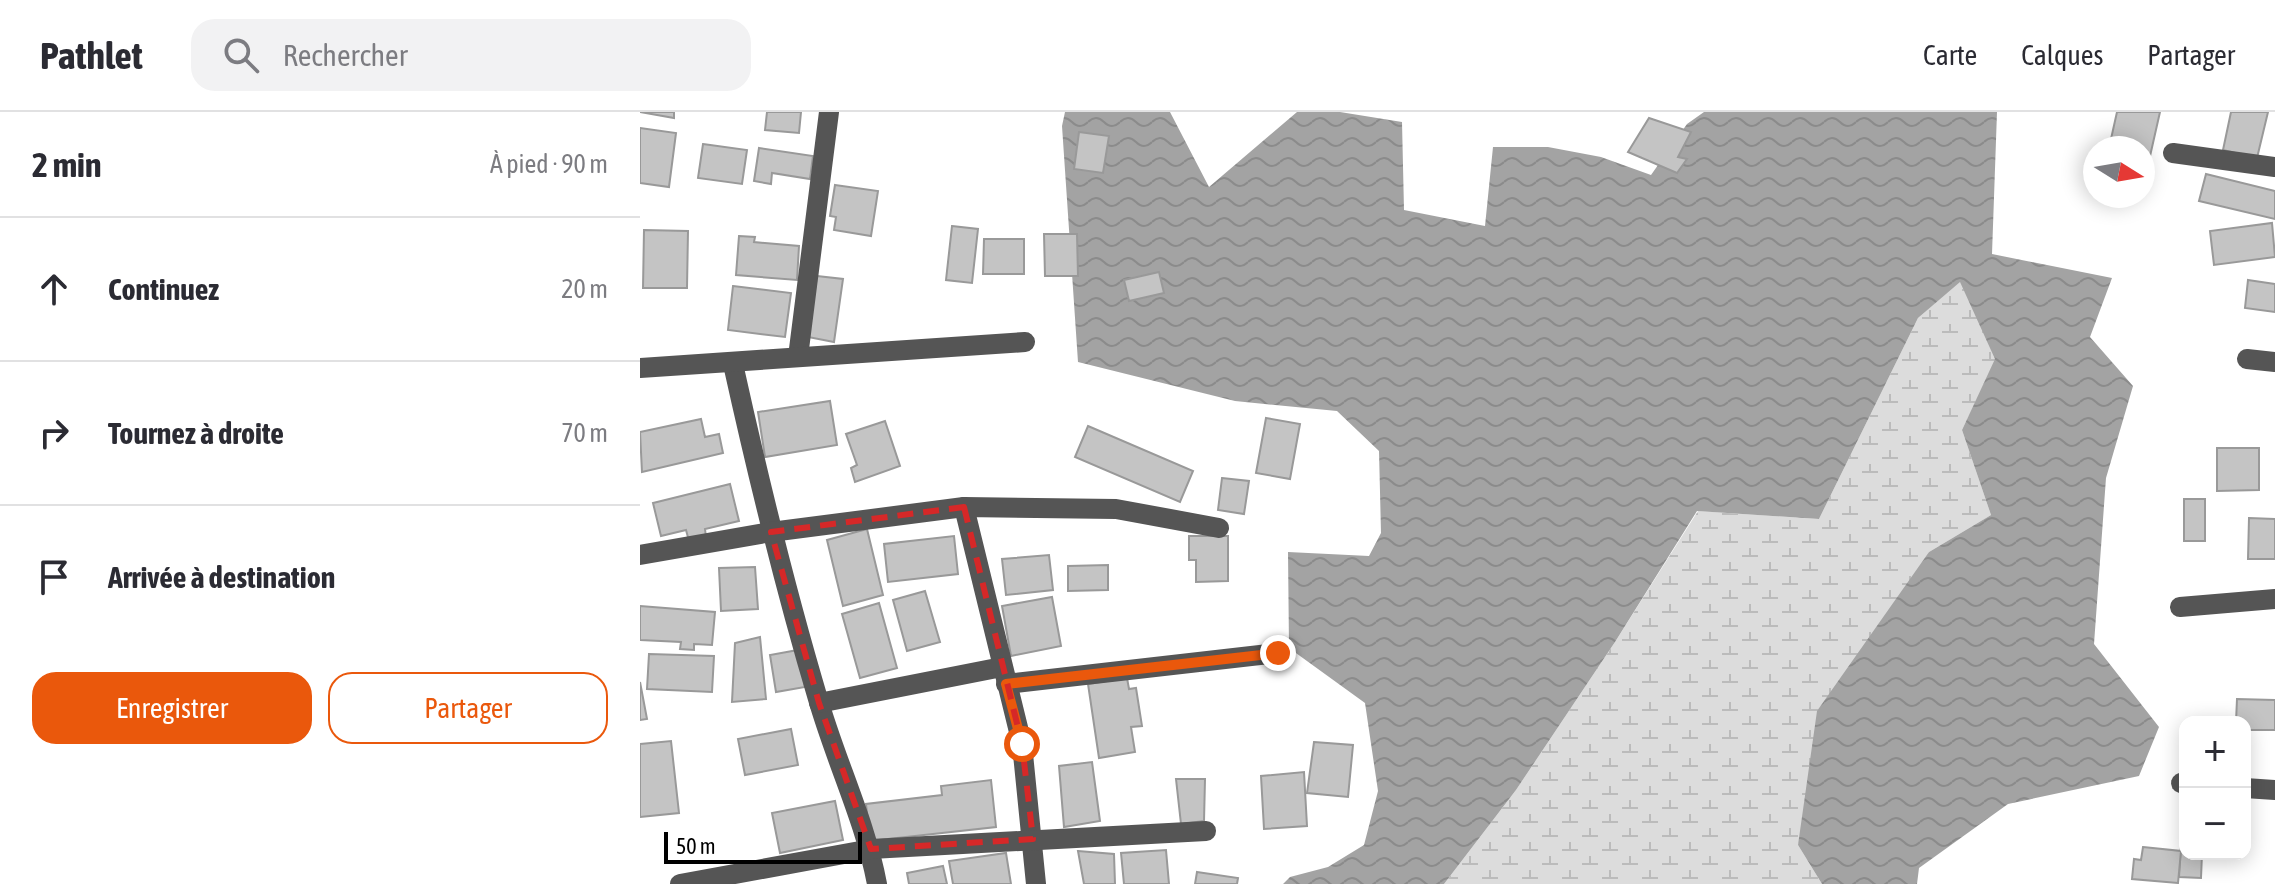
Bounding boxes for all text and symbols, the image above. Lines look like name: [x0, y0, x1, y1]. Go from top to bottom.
search box: [191, 19, 751, 91]
icon: search: [219, 33, 263, 77]
text: Pathlet: [40, 34, 143, 77]
text: Rechercher: [283, 38, 408, 72]
text: Carte: [1923, 39, 1977, 71]
text: Calques: [2021, 39, 2103, 71]
text: Partager: [2147, 39, 2235, 71]
north arrow: [2083, 136, 2155, 208]
text: 2 min: [32, 145, 101, 184]
text: À pied · 90 m: [490, 149, 608, 179]
icon: ahead: [32, 267, 76, 311]
text: Continuez: [108, 272, 219, 306]
text: 20 m: [561, 274, 608, 304]
icon: right: [32, 411, 76, 455]
text: Tournez à droite: [108, 416, 284, 450]
text: 70 m: [561, 418, 608, 448]
icon: arrive: [32, 555, 76, 599]
text: Arrivée à destination: [108, 560, 335, 594]
route end: [1260, 635, 1296, 671]
button: Enregistrer: [32, 672, 312, 744]
button: Partager: [328, 672, 608, 744]
map controls: [2179, 716, 2251, 860]
button: +: [2179, 716, 2251, 788]
route start: [1004, 726, 1040, 762]
button: −: [2179, 788, 2251, 860]
scale bar: [664, 828, 862, 864]
text: 50 m: [676, 833, 716, 859]

